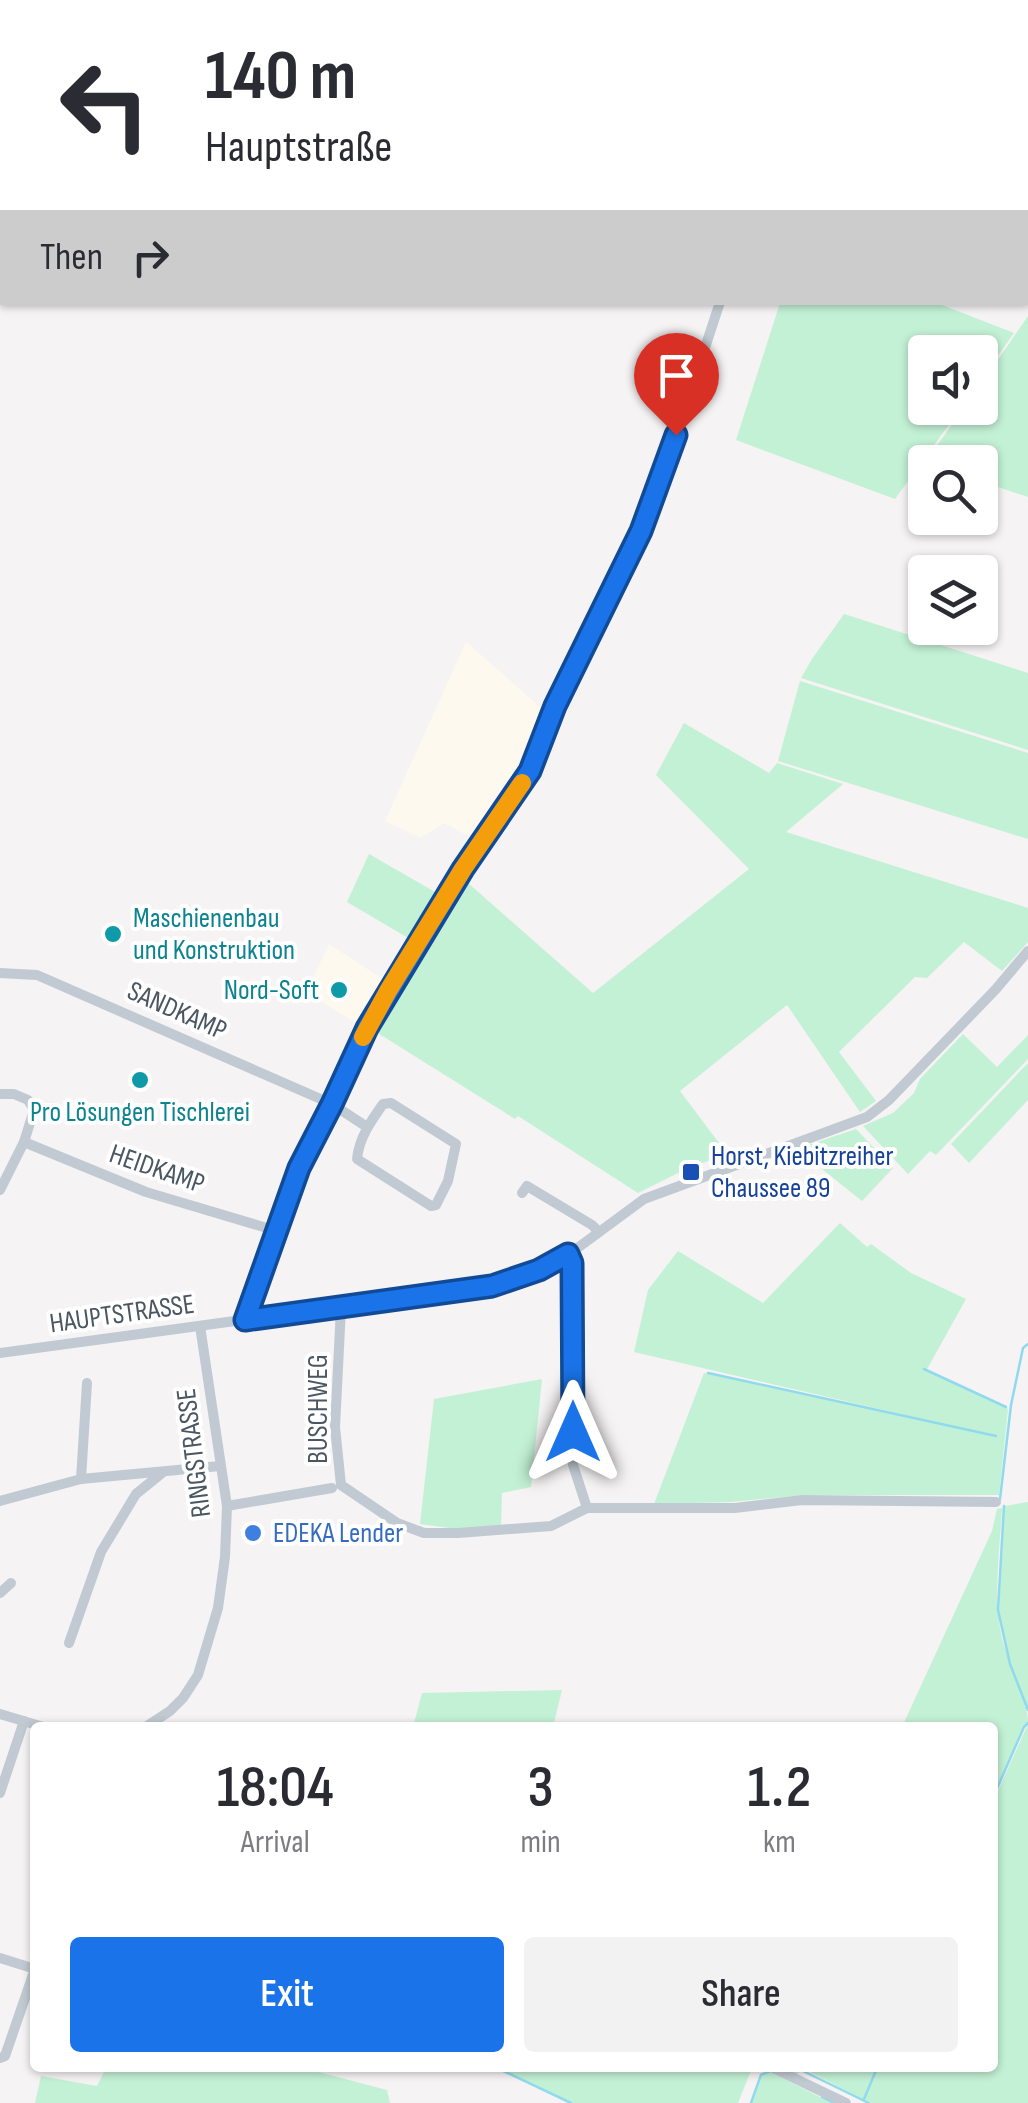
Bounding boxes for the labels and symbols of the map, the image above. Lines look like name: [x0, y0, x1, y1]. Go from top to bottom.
pin: [634, 333, 719, 436]
place label: Maschienenbau und Konstruktion: [133, 902, 295, 967]
marker: Maschienenbau und Konstruktion: [102, 923, 124, 945]
place label: Nord-Soft: [224, 974, 319, 1007]
street label: SANDKAMP: [122, 975, 232, 1047]
marker: Nord-Soft: [328, 979, 350, 1001]
marker: Pro Lösungen Tischlerei: [129, 1069, 151, 1091]
place label: Pro Lösungen Tischlerei: [30, 1096, 250, 1129]
street label: HEIDKAMP: [105, 1137, 209, 1201]
place label: Horst, Kiebitzreiher Chaussee 89: [711, 1140, 894, 1205]
marker: Horst, Kiebitzreiher Chaussee 89: [680, 1161, 702, 1183]
street label: HAUPTSTRASSE: [48, 1288, 196, 1340]
street label: BUSCHWEG: [302, 1354, 335, 1464]
position arrow: [521, 1380, 625, 1484]
street label: RINGSTRASSE: [170, 1387, 218, 1519]
place label: EDEKA Lender: [273, 1517, 403, 1550]
marker: EDEKA Lender: [242, 1522, 264, 1544]

